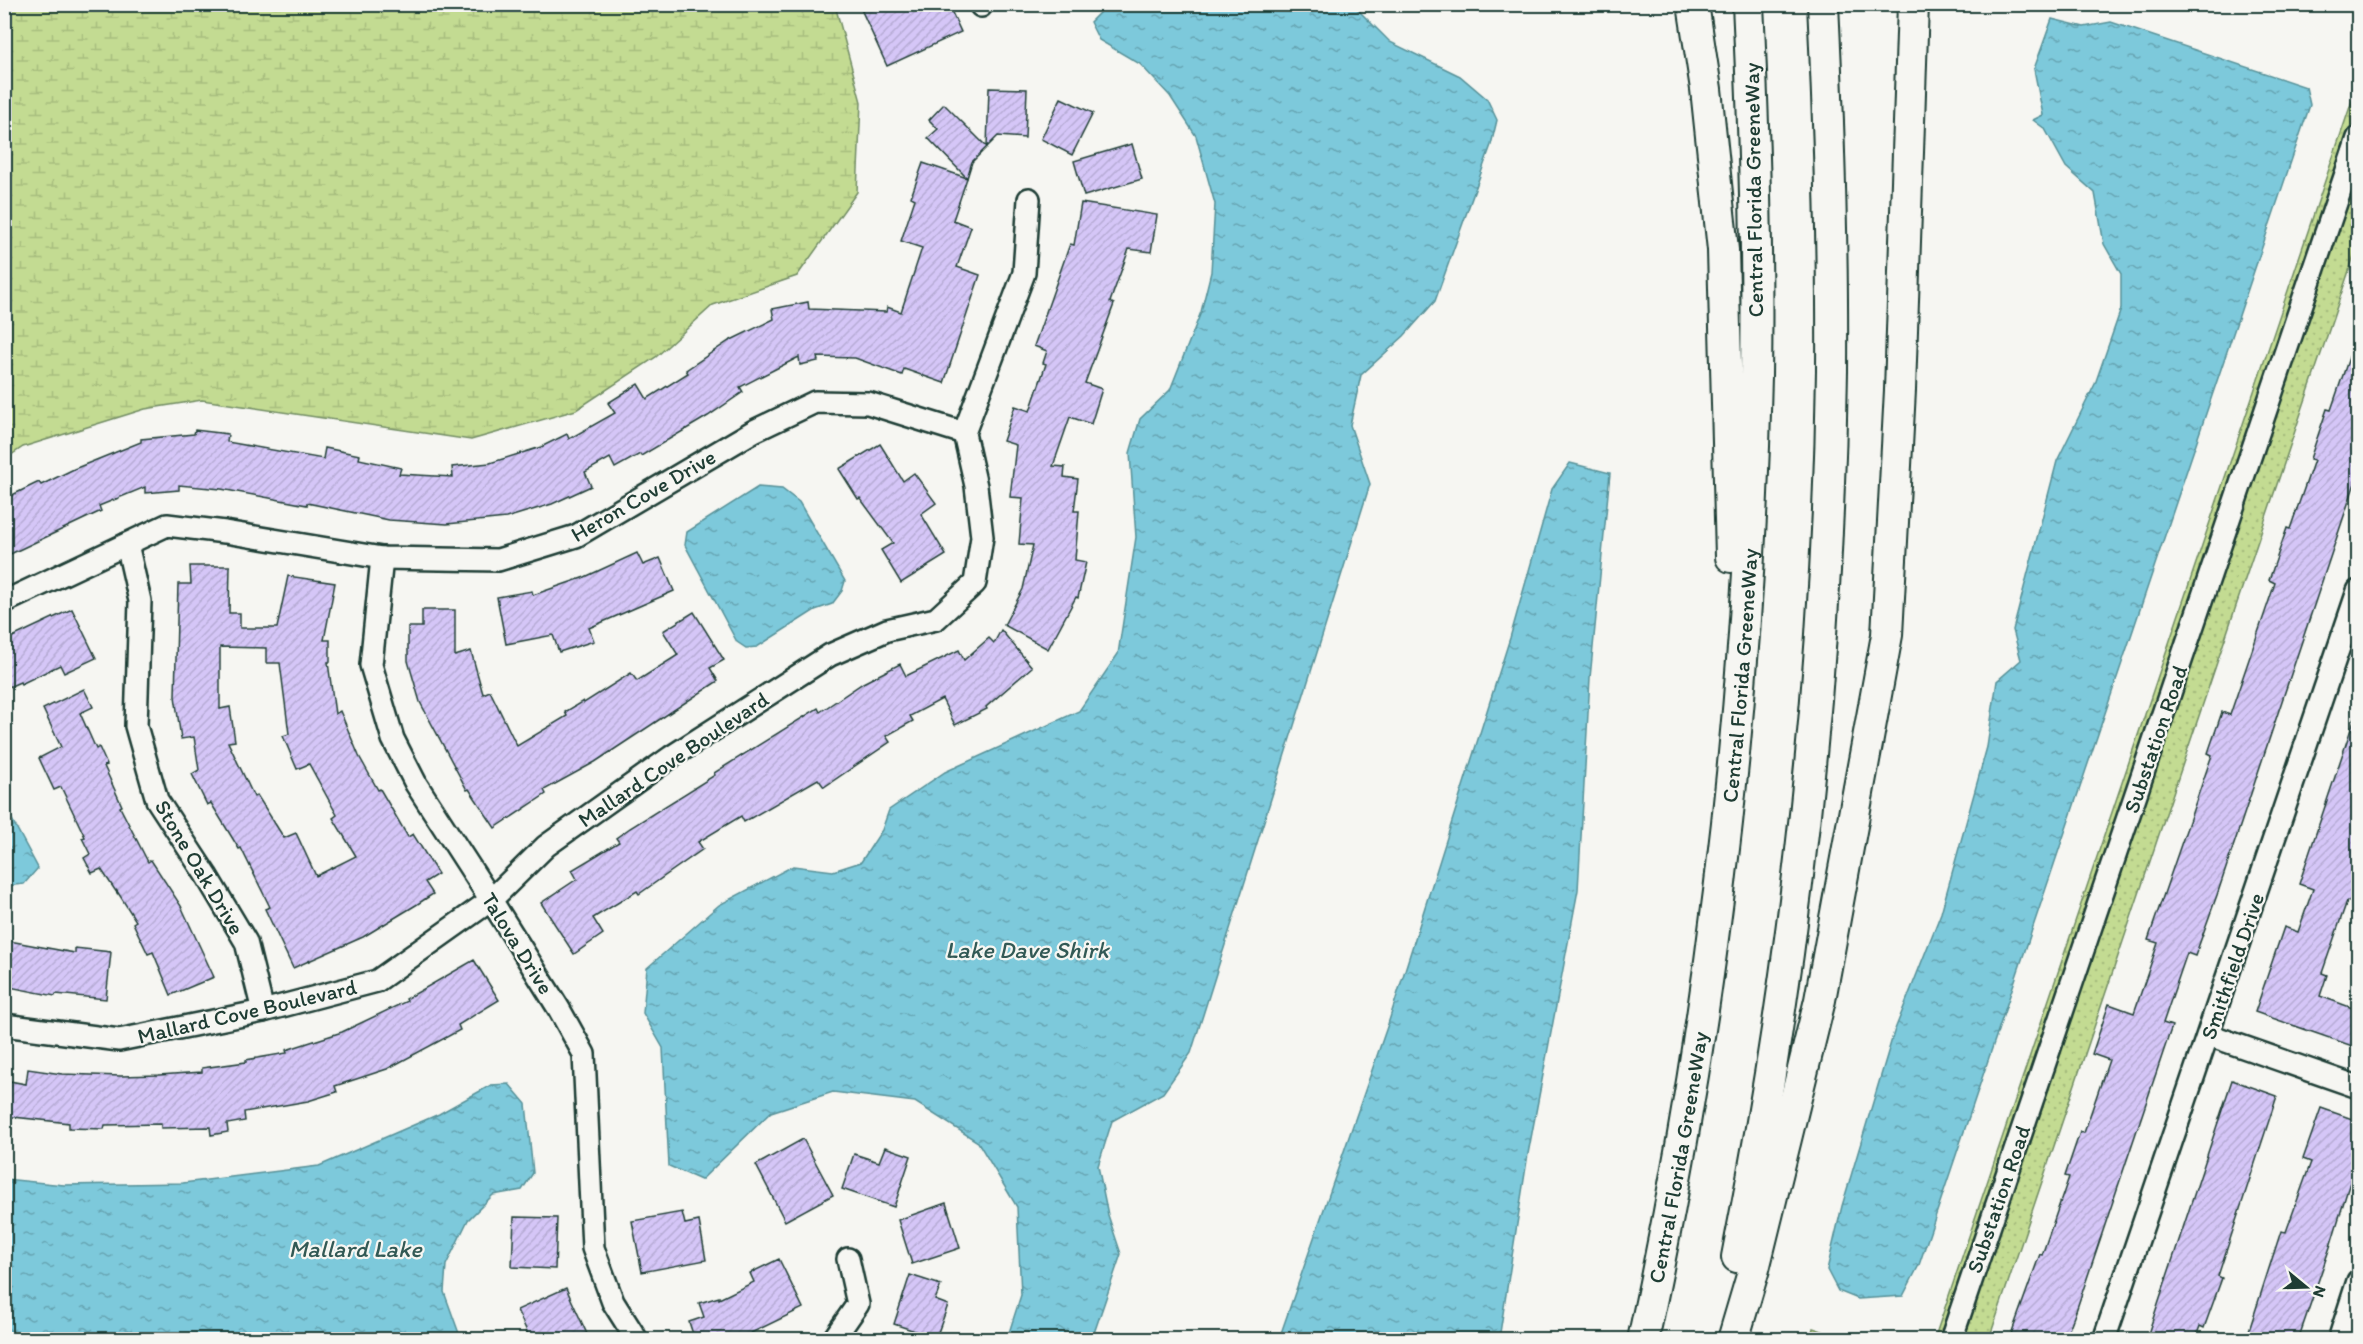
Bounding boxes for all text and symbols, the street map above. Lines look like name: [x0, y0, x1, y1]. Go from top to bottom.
street label: Central Florida GreeneWay: [1738, 62, 1769, 318]
street label: Heron Cove Drive: [566, 443, 721, 548]
street label: Central Florida GreeneWay: [1716, 547, 1763, 804]
street label: Substation Road: [2118, 662, 2193, 817]
street label: Mallard Cove Boulevard: [573, 686, 774, 833]
street label: Stone Oak Drive: [149, 795, 250, 939]
street label: Talova Drive: [476, 887, 560, 999]
street label: Smithfield Drive: [2195, 889, 2270, 1043]
water label: Lake Dave Shirk: [945, 935, 1111, 964]
street label: Mallard Cove Boulevard: [135, 973, 359, 1050]
street label: Central Florida GreeneWay: [1642, 1029, 1714, 1286]
street label: Substation Road: [1961, 1122, 2036, 1277]
water label: Mallard Lake: [288, 1234, 423, 1263]
north arrow: [2276, 1257, 2336, 1317]
text: N: [2309, 1284, 2330, 1300]

